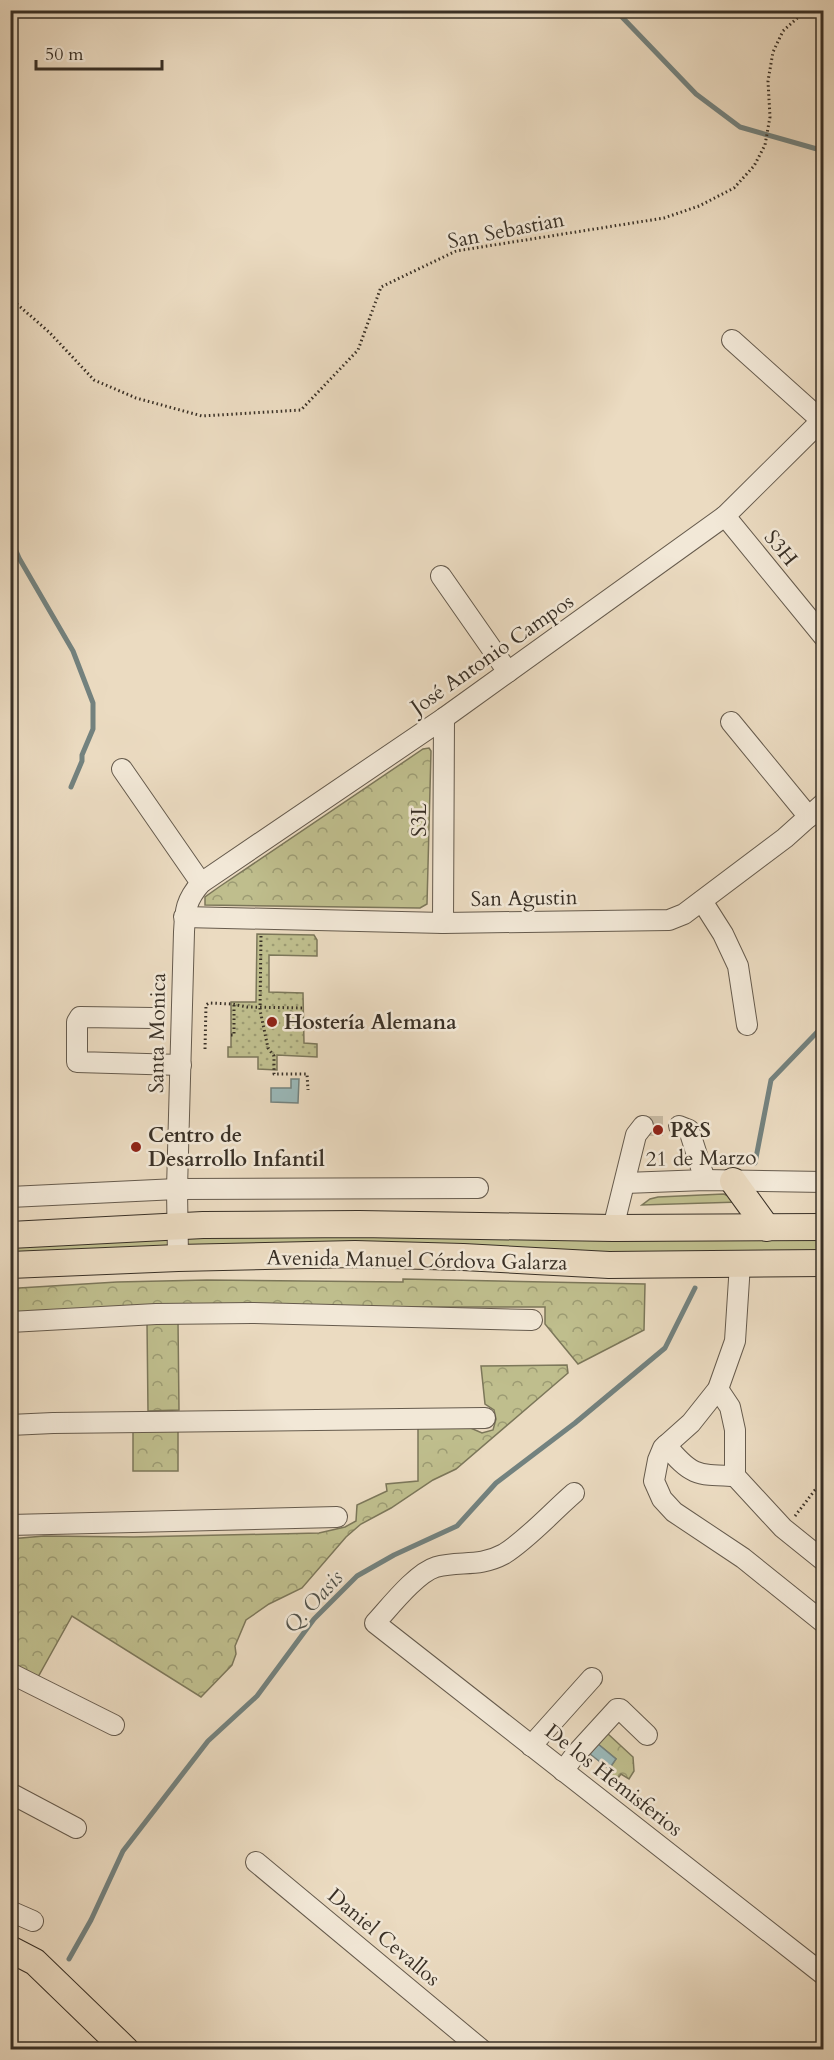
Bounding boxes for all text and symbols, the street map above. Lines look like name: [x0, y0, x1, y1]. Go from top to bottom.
scale bar: [36, 33, 162, 71]
text: 50 m: [45, 42, 84, 67]
street label: San Sebastian: [445, 205, 567, 256]
street label: S3H: [757, 524, 804, 573]
street label: José Antonio Campos: [403, 587, 580, 723]
street label: S3L: [405, 803, 434, 837]
street label: San Agustin: [470, 883, 578, 914]
street label: Santa Monica: [142, 973, 173, 1094]
place label: Hostería Alemana: [284, 1008, 457, 1037]
marker: Hostería Alemana: [265, 1015, 279, 1029]
place label: P&S: [670, 1116, 711, 1145]
place label: Centro de Desarrollo Infantil: [148, 1121, 325, 1174]
marker: P&S: [651, 1123, 665, 1137]
marker: Centro de Desarrollo Infantil: [129, 1140, 143, 1154]
street label: 21 de Marzo: [645, 1143, 757, 1174]
street label: Avenida Manuel Córdova Galarza: [266, 1243, 568, 1278]
water label: Q. Oasis: [277, 1563, 351, 1640]
street label: De los Hemisferios: [539, 1717, 689, 1843]
street label: Daniel Cevallos: [321, 1882, 446, 1993]

